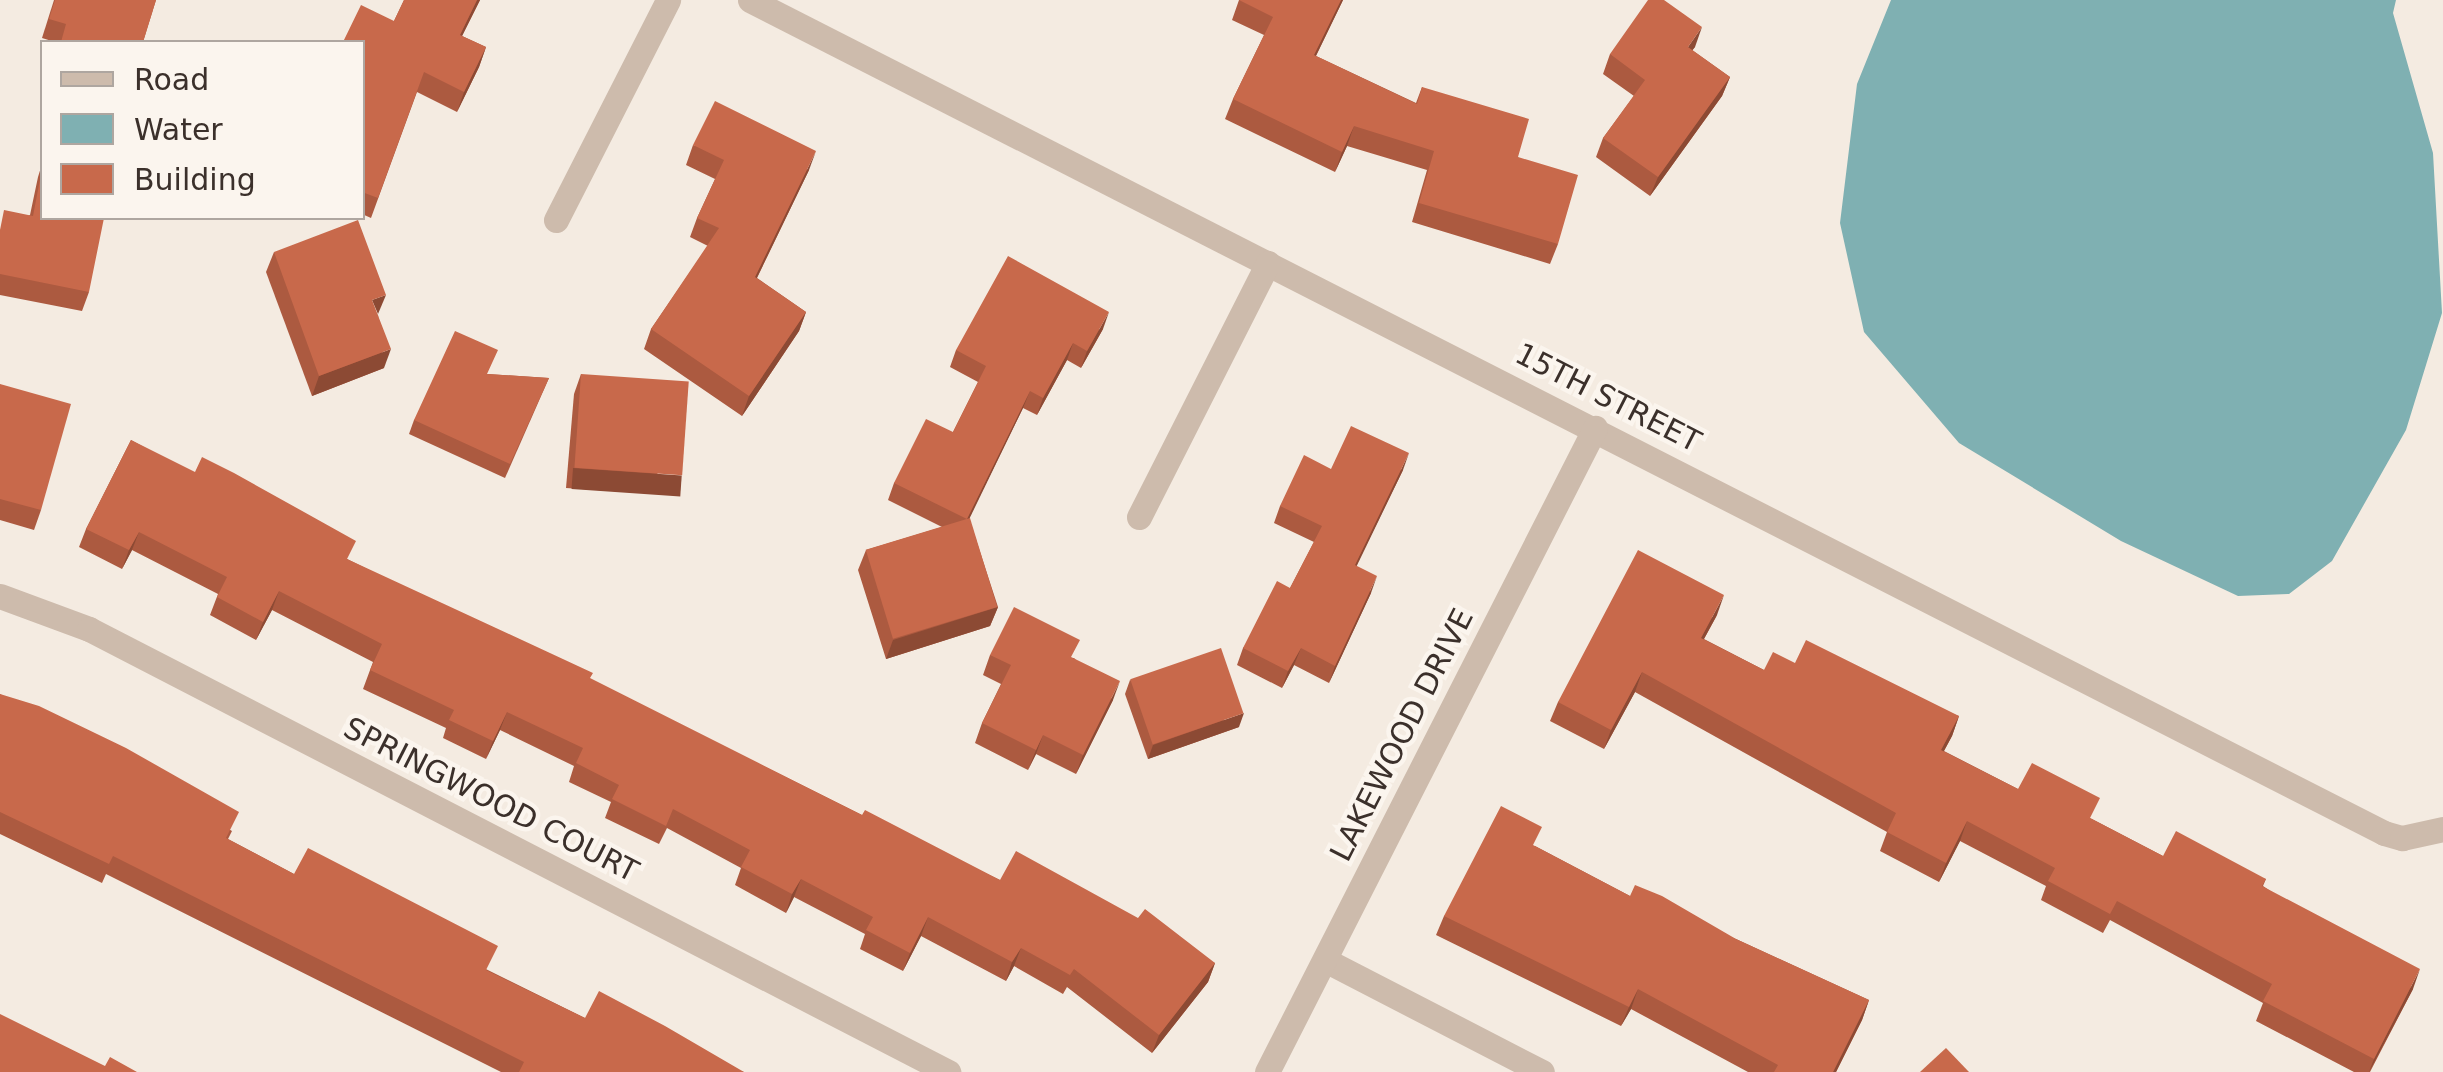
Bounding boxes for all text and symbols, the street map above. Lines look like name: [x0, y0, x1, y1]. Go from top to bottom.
legend: [40, 40, 365, 220]
text: Road: [134, 62, 209, 97]
text: Water: [134, 112, 223, 147]
text: Building: [134, 162, 256, 197]
street label: 15TH STREET: [1509, 336, 1707, 460]
street label: LAKEWOOD DRIVE: [1323, 603, 1481, 867]
street label: SPRINGWOOD COURT: [338, 710, 644, 890]

